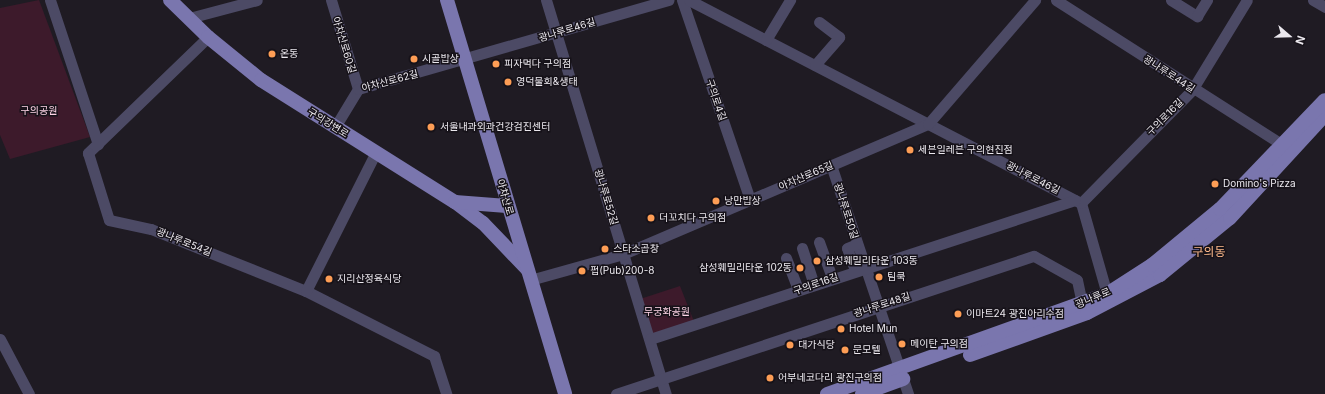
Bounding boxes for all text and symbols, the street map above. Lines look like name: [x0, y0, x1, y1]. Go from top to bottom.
street label: 아차산로60길: [330, 15, 358, 75]
street label: 광나루로46길: [537, 16, 597, 44]
north arrow: [1269, 16, 1309, 56]
text: N: [1292, 34, 1308, 46]
place label: 온동: [280, 48, 298, 60]
marker: 온동: [267, 49, 277, 59]
place label: 시골밥상: [422, 53, 459, 65]
street label: 광나루로44길: [1141, 53, 1197, 95]
marker: 시골밥상: [409, 54, 419, 64]
place label: 피자먹다 구의점: [504, 58, 571, 70]
marker: 피자먹다 구의점: [491, 59, 501, 69]
street label: 아차산로62길: [360, 68, 420, 94]
place label: 영덕물회&생태: [516, 76, 578, 88]
marker: 영덕물회&생태: [503, 77, 513, 87]
street label: 구의로4길: [703, 78, 729, 122]
street label: 구의로16길: [1144, 96, 1186, 138]
park label: 구의공원: [21, 105, 57, 117]
street label: 구의강변로: [305, 106, 351, 140]
marker: 서울내과외과건강검진센터: [425, 121, 437, 133]
place label: 서울내과외과건강검진센터: [440, 121, 550, 133]
place label: 세븐일레븐 구의현진점: [918, 144, 1013, 156]
marker: 세븐일레븐 구의현진점: [905, 145, 915, 155]
street label: 아차산로65길: [777, 159, 835, 193]
street label: 광나루로46길: [1004, 159, 1062, 197]
street label: 광나루로52길: [592, 167, 620, 227]
street label: 아차산로: [494, 178, 516, 216]
place label: Domino's Pizza: [1223, 178, 1296, 190]
marker: Domino's Pizza: [1210, 179, 1220, 189]
street label: 광나루로50길: [831, 181, 861, 241]
place label: 낭만밥상: [724, 195, 761, 207]
marker: 낭만밥상: [711, 196, 721, 206]
place label: 더꼬치다 구의점: [659, 212, 726, 224]
marker: 더꼬치다 구의점: [646, 213, 656, 223]
street label: 광나루로54길: [155, 225, 213, 259]
place label: 스타소곱창: [613, 243, 659, 255]
marker: 스타소곱창: [600, 244, 610, 254]
district label: 구의동: [1192, 245, 1226, 259]
place label: 삼성훼밀리타운 103동: [825, 255, 918, 267]
marker: 삼성훼밀리타운 103동: [812, 256, 822, 266]
place label: 삼성훼밀리타운 102동: [699, 262, 792, 274]
marker: 삼성훼밀리타운 102동: [795, 263, 805, 273]
place label: 펍(Pub)200-8: [590, 265, 654, 277]
marker: 펍(Pub)200-8: [577, 266, 587, 276]
street label: 구의로16길: [792, 271, 840, 297]
place label: 팀쿡: [887, 271, 905, 283]
marker: 팀쿡: [874, 272, 884, 282]
place label: 지리산정육식당: [337, 273, 401, 285]
marker: 지리산정육식당: [324, 274, 334, 284]
street label: 광나루로: [1074, 285, 1112, 311]
street label: 광나루로48길: [852, 290, 912, 320]
park label: 무궁화공원: [644, 306, 690, 318]
place label: 이마트24 광진아리수점: [966, 308, 1064, 320]
marker: 이마트24 광진아리수점: [953, 309, 963, 319]
place label: Hotel Mun: [849, 323, 898, 335]
marker: Hotel Mun: [836, 324, 846, 334]
place label: 메이탄 구의점: [910, 338, 968, 350]
place label: 대가식당: [798, 339, 835, 351]
marker: 메이탄 구의점: [897, 339, 907, 349]
marker: 대가식당: [785, 340, 795, 350]
place label: 문모텔: [853, 344, 881, 356]
marker: 문모텔: [840, 345, 850, 355]
place label: 어부네코다리 광진구의점: [778, 372, 882, 384]
marker: 어부네코다리 광진구의점: [765, 373, 775, 383]

